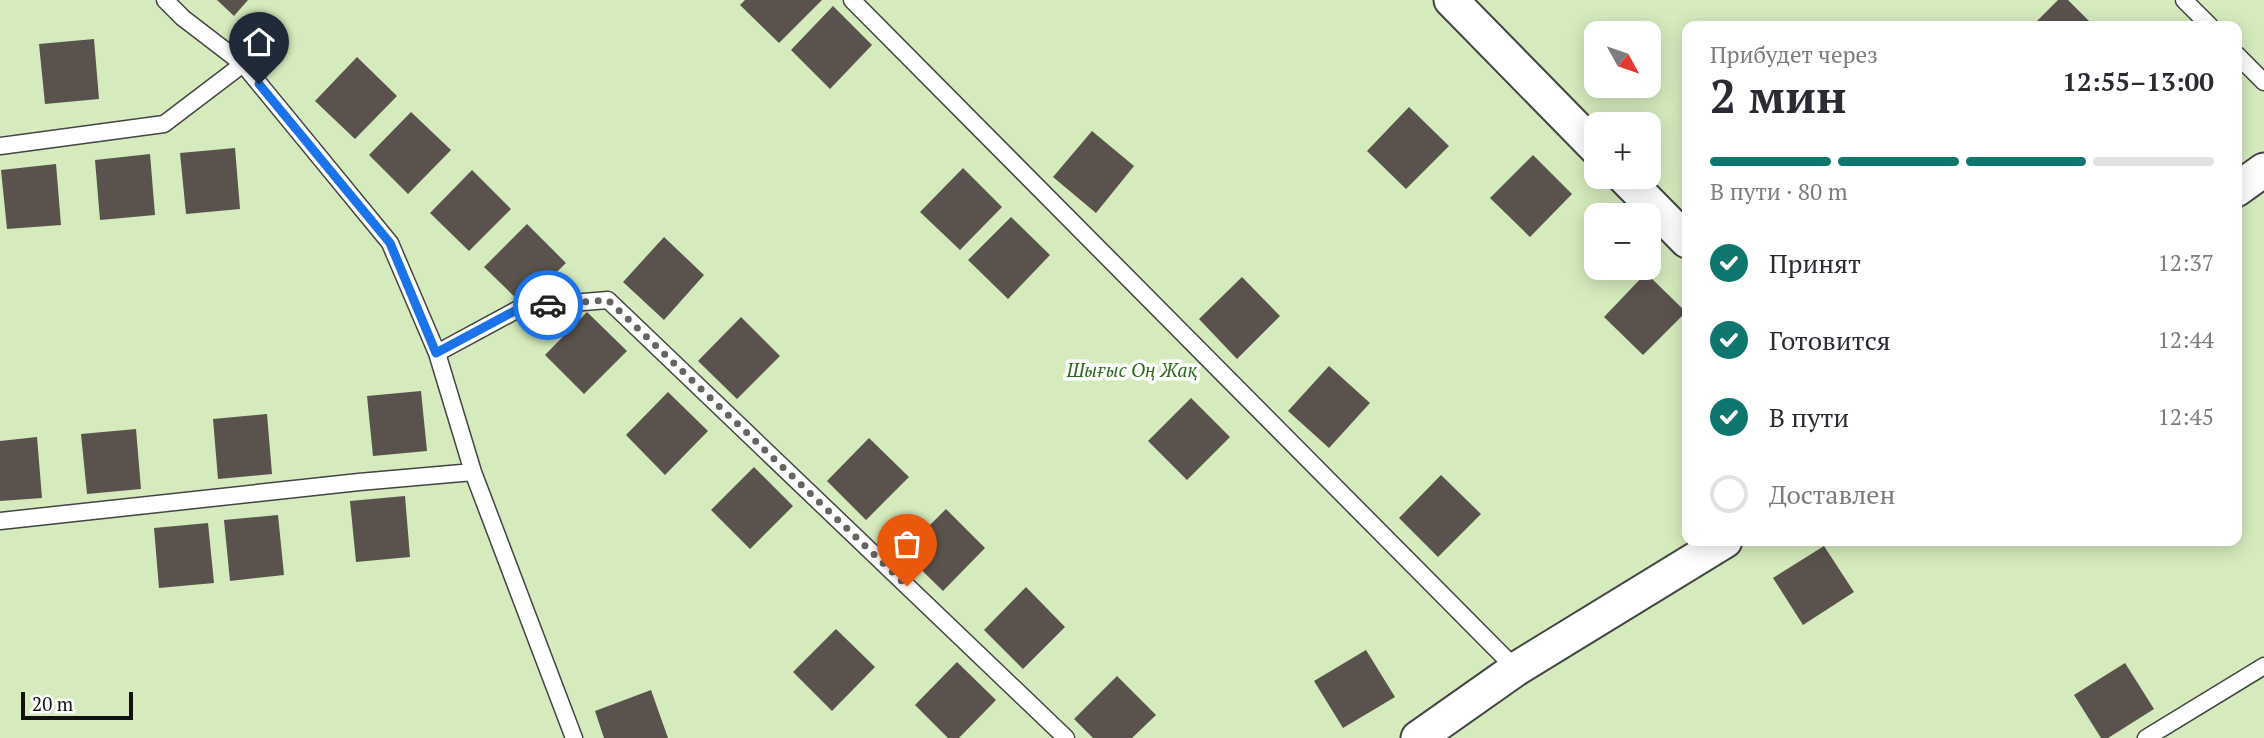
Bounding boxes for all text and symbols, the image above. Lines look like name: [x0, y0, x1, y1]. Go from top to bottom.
pin: [229, 12.0, 289, 84]
north arrow: [1584, 21, 1661, 98]
map controls: [1584, 21, 1661, 280]
icon: home: [240, 23, 278, 61]
text: Прибудет через: [1710, 39, 1878, 70]
text: 12:55–13:00: [2062, 64, 2214, 98]
text: 2 мин: [1710, 65, 1847, 126]
button: +: [1584, 112, 1661, 189]
text: В пути · 80 m: [1710, 176, 1848, 207]
button: −: [1584, 203, 1661, 280]
icon: check: [1710, 244, 1748, 282]
text: Принят: [1769, 246, 1861, 280]
text: 12:37: [2157, 247, 2214, 278]
courier: [513, 270, 583, 340]
icon: car: [529, 286, 567, 324]
icon: check: [1710, 321, 1748, 359]
text: Готовится: [1769, 323, 1891, 357]
text: 12:44: [2157, 324, 2214, 355]
park label: Шығыс Оң Жақ: [1066, 357, 1197, 382]
icon: check: [1710, 398, 1748, 436]
text: В пути: [1769, 400, 1849, 434]
text: 12:45: [2157, 401, 2214, 432]
text: Доставлен: [1769, 477, 1895, 511]
pin: [877, 514, 937, 586]
icon: bag: [888, 525, 926, 563]
scale bar: [21, 689, 133, 721]
text: 20 m: [32, 691, 73, 716]

